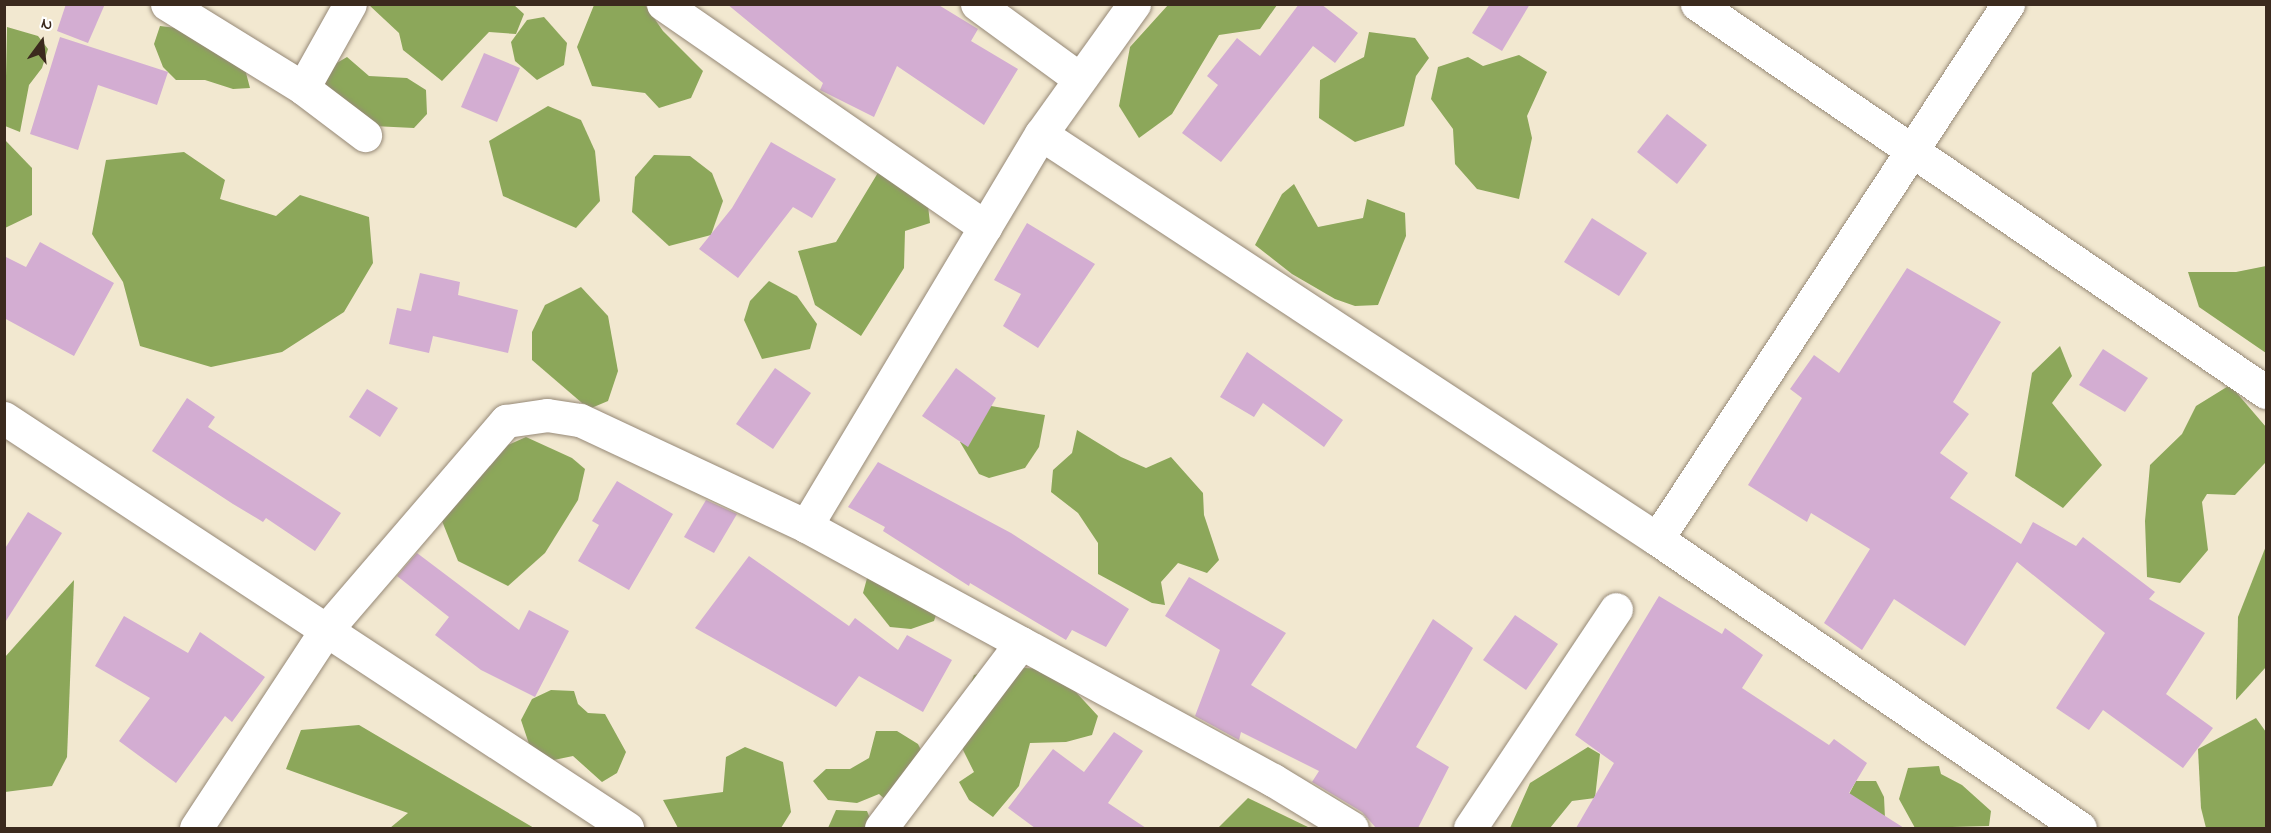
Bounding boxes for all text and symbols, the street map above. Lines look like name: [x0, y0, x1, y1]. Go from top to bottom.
north arrow: [12, 12, 72, 72]
text: N: [38, 12, 55, 38]

